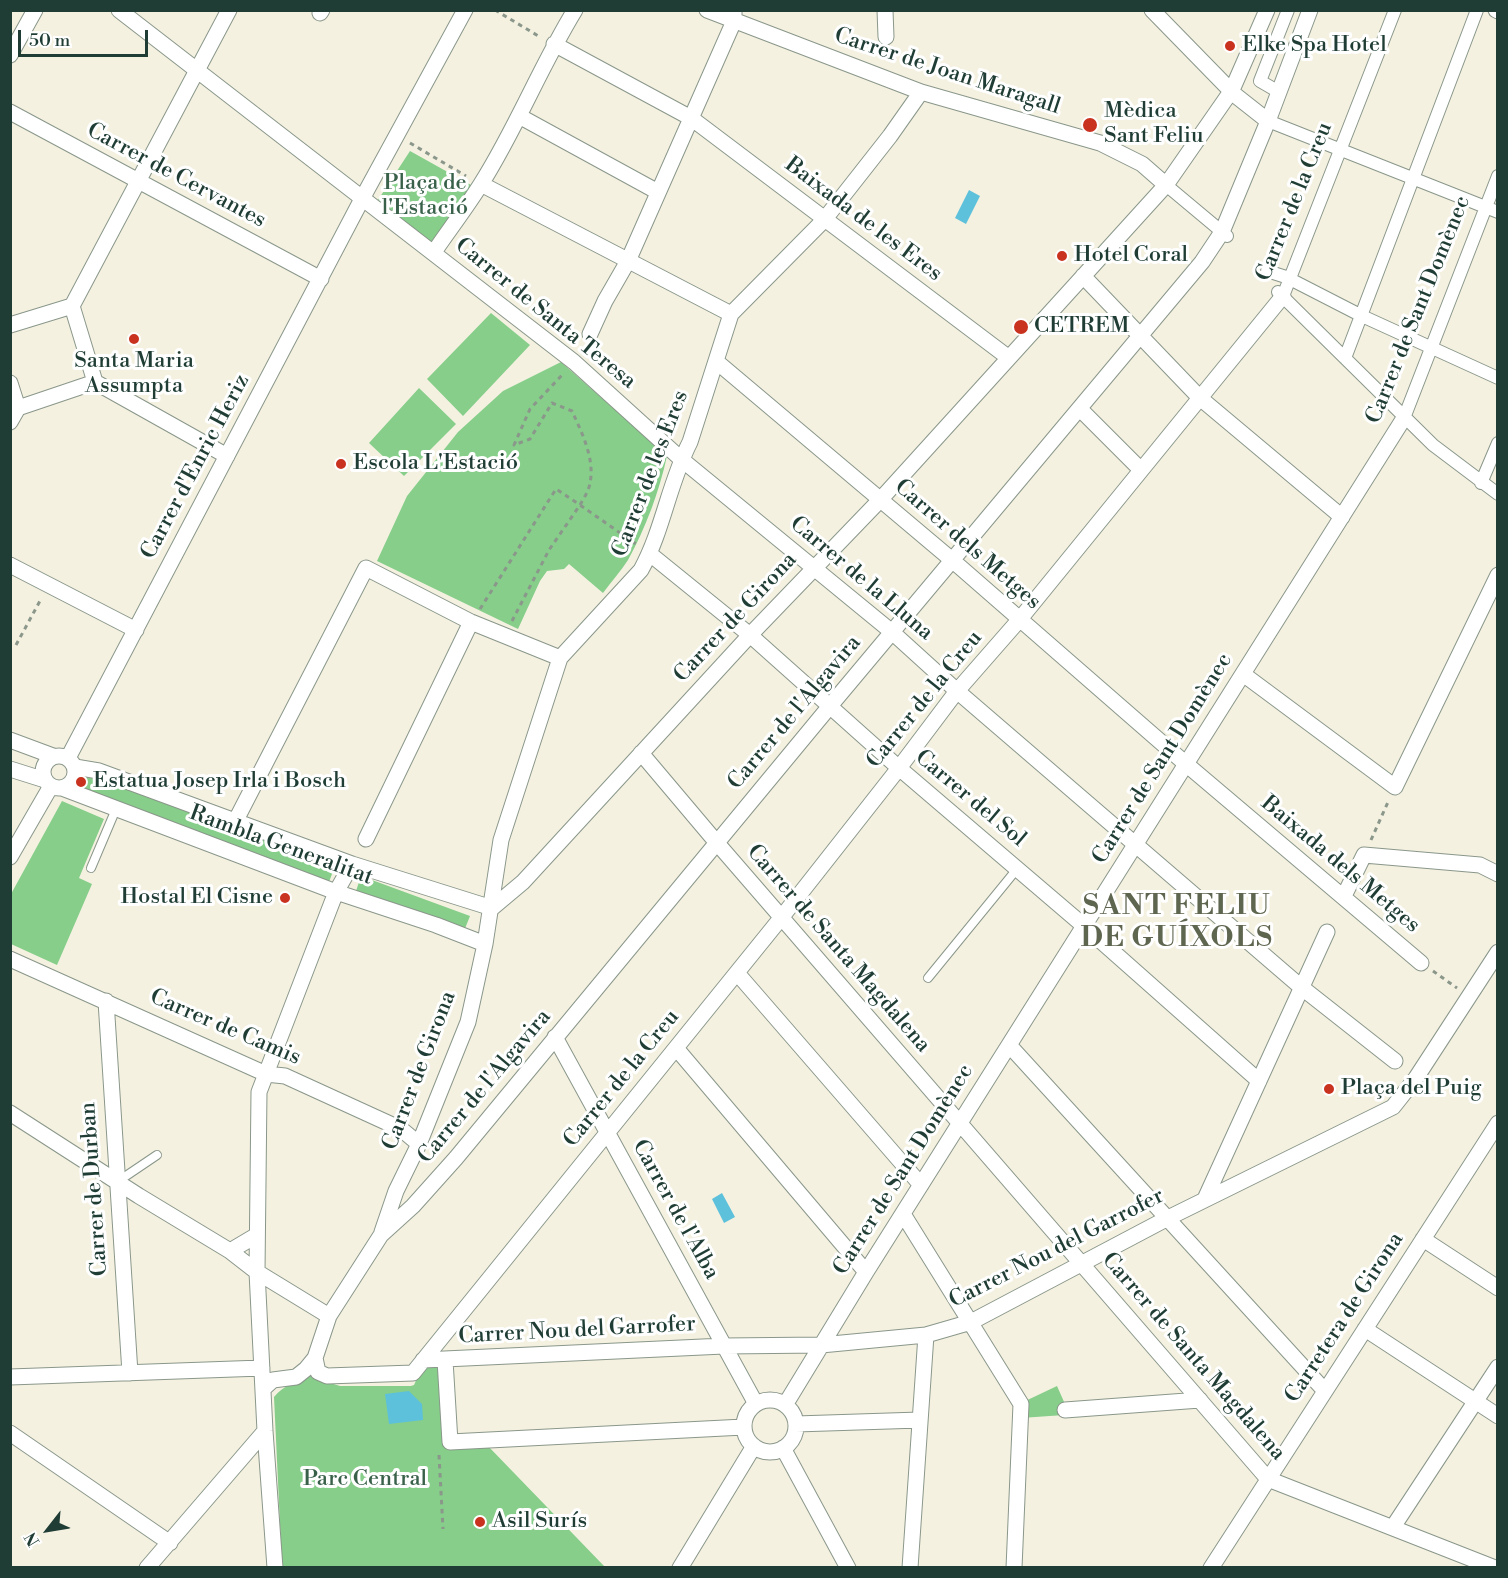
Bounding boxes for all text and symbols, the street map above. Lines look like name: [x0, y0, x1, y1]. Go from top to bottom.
scale bar: [21, 18, 152, 56]
street label: Carrer de Joan Maragall: [831, 23, 1063, 121]
text: 50 m: [29, 29, 70, 52]
place label: Elke Spa Hotel: [1242, 33, 1387, 59]
marker: Elke Spa Hotel: [1223, 39, 1237, 53]
place label: Mèdica Sant Feliu: [1104, 99, 1204, 150]
marker: Mèdica Sant Feliu: [1081, 116, 1099, 134]
street label: Carrer de Cervantes: [82, 118, 270, 234]
street label: Carrer de la Creu: [1251, 119, 1339, 285]
street label: Baixada de les Eres: [779, 152, 947, 288]
park label: Plaça de l'Estació: [382, 171, 468, 222]
street label: Carrer de Sant Domènec: [1361, 192, 1477, 428]
street label: Carrer de Santa Teresa: [449, 233, 641, 395]
place label: Hotel Coral: [1074, 243, 1188, 269]
marker: Hotel Coral: [1055, 249, 1069, 263]
place label: CETREM: [1034, 314, 1129, 340]
marker: CETREM: [1012, 318, 1030, 336]
marker: Santa Maria Assumpta: [127, 332, 141, 346]
place label: Santa Maria Assumpta: [74, 349, 194, 400]
street label: Carrer d'Enric Heriz: [136, 370, 256, 564]
street label: Carrer de les Eres: [607, 387, 695, 561]
place label: Escola L'Estació: [353, 451, 518, 477]
marker: Escola L'Estació: [334, 457, 348, 471]
street label: Carrer dels Metges: [888, 474, 1046, 616]
street label: Carrer de la Lluna: [784, 511, 938, 647]
street label: Carrer de Girona: [669, 548, 803, 688]
street label: Carrer de la Creu: [862, 626, 988, 774]
street label: Carrer de l'Algavira: [723, 631, 867, 795]
street label: Carrer de Sant Domènec: [1087, 649, 1239, 869]
street label: Carrer del Sol: [909, 745, 1031, 853]
place label: Estatua Josep Irla i Bosch: [93, 769, 346, 795]
marker: Estatua Josep Irla i Bosch: [74, 775, 88, 789]
street label: Baixada dels Metges: [1255, 791, 1425, 939]
street label: Rambla Generalitat: [186, 801, 376, 891]
street label: Carrer de Santa Magdalena: [740, 840, 936, 1058]
place label: Hostal El Cisne: [120, 885, 273, 911]
district label: SANT FELIU DE GUÍXOLS: [1081, 890, 1273, 956]
marker: Hostal El Cisne: [278, 891, 292, 905]
street label: Carrer de Camis: [146, 984, 304, 1072]
street label: Carrer de Girona: [378, 988, 462, 1154]
street label: Carrer de l'Algavira: [413, 1005, 557, 1169]
street label: Carrer de la Creu: [559, 1005, 685, 1153]
street label: Carrer de Sant Domènec: [828, 1060, 980, 1280]
place label: Plaça del Puig: [1341, 1076, 1482, 1102]
marker: Plaça del Puig: [1322, 1082, 1336, 1096]
street label: Carrer de Durban: [76, 1101, 114, 1277]
street label: Carrer de l'Alba: [626, 1136, 724, 1284]
street label: Carrer Nou del Garrofer: [945, 1183, 1169, 1315]
street label: Carretera de Girona: [1280, 1228, 1410, 1408]
street label: Carrer de Santa Magdalena: [1095, 1248, 1291, 1466]
street label: Carrer Nou del Garrofer: [458, 1312, 696, 1350]
park label: Parc Central: [303, 1467, 427, 1493]
north arrow: [18, 1500, 78, 1560]
place label: Asil Surís: [492, 1509, 587, 1535]
marker: Asil Surís: [473, 1515, 487, 1529]
text: N: [21, 1529, 44, 1550]

